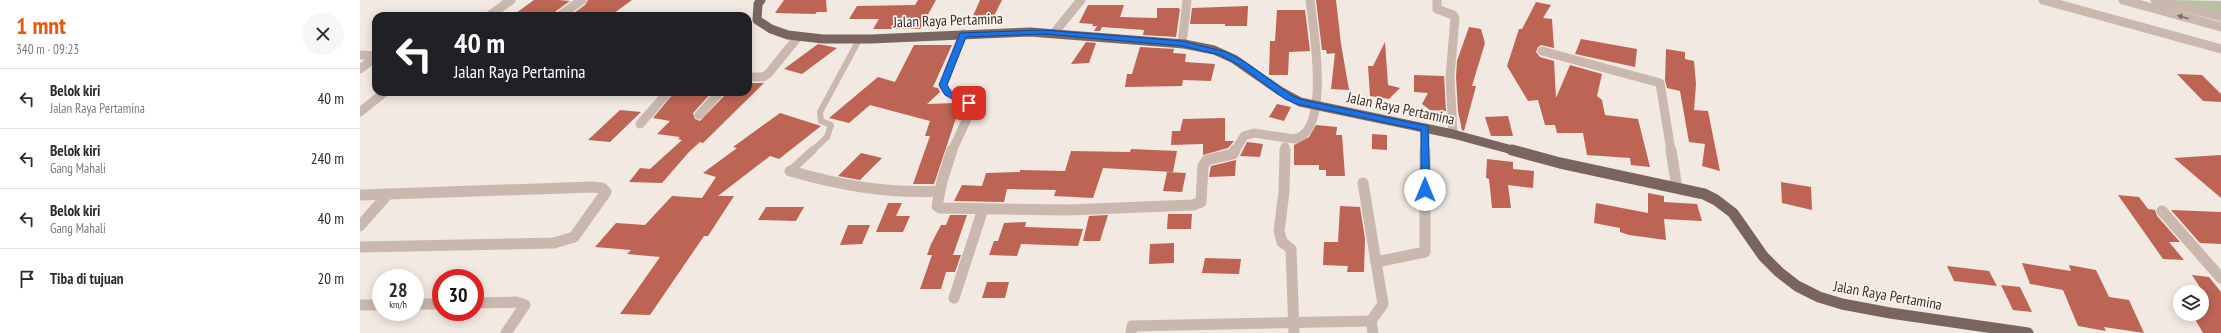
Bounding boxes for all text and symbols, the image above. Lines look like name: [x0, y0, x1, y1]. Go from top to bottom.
street label: Jalan Raya Pertamina: [892, 9, 1003, 31]
text: 1 mnt: [16, 10, 66, 41]
button: close: [302, 13, 344, 55]
one-way arrow: [2177, 14, 2189, 20]
text: 40 m: [454, 24, 505, 61]
icon: left: [388, 28, 440, 80]
text: 340 m · 09:23: [16, 41, 79, 58]
text: Jalan Raya Pertamina: [454, 60, 586, 83]
text: Belok kiri: [50, 81, 100, 100]
pin: [952, 86, 986, 120]
street label: Jalan Raya Pertamina: [1344, 87, 1457, 129]
icon: left: [16, 88, 38, 110]
text: 40 m: [318, 89, 344, 108]
icon: arrive: [958, 92, 980, 114]
text: Jalan Raya Pertamina: [50, 100, 145, 117]
text: Belok kiri: [50, 141, 100, 160]
icon: left: [16, 148, 38, 170]
text: 240 m: [311, 149, 344, 168]
text: Gang Mahali: [50, 160, 106, 177]
position arrow: [1404, 169, 1446, 211]
text: Belok kiri: [50, 201, 100, 220]
icon: left: [16, 208, 38, 230]
text: 40 m: [318, 209, 344, 228]
text: Gang Mahali: [50, 220, 106, 237]
icon: arrive: [16, 268, 38, 290]
text: Tiba di tujuan: [50, 269, 124, 288]
text: 20 m: [318, 269, 344, 288]
speed limit sign: 30: [432, 269, 484, 321]
street label: Jalan Raya Pertamina: [1831, 276, 1944, 314]
text: 28: [388, 277, 408, 303]
map controls: [2173, 285, 2209, 321]
button: layers: [2173, 285, 2209, 321]
text: km/h: [389, 298, 407, 311]

